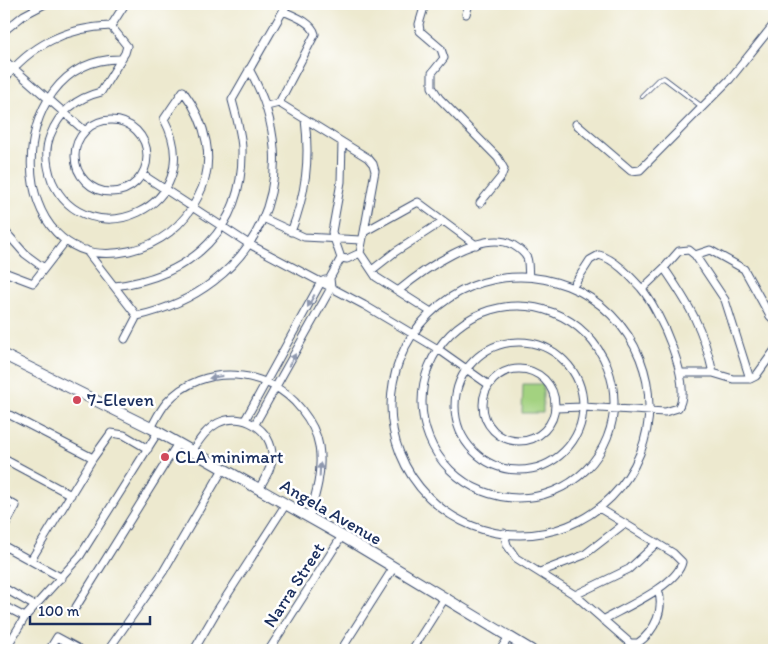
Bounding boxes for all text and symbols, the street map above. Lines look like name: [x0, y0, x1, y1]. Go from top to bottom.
one-way arrow: [306, 294, 315, 308]
one-way arrow: [287, 353, 296, 366]
one-way arrow: [208, 374, 224, 382]
place label: 7-Eleven: [87, 389, 154, 411]
marker: 7-Eleven: [71, 394, 83, 406]
place label: CLA minimart: [175, 446, 284, 468]
marker: CLA minimart: [159, 451, 171, 463]
one-way arrow: [316, 462, 324, 478]
street label: Angela Avenue: [276, 474, 386, 550]
street label: Narra Street: [259, 538, 330, 631]
scale bar: [30, 594, 150, 626]
text: 100 m: [38, 602, 80, 620]

